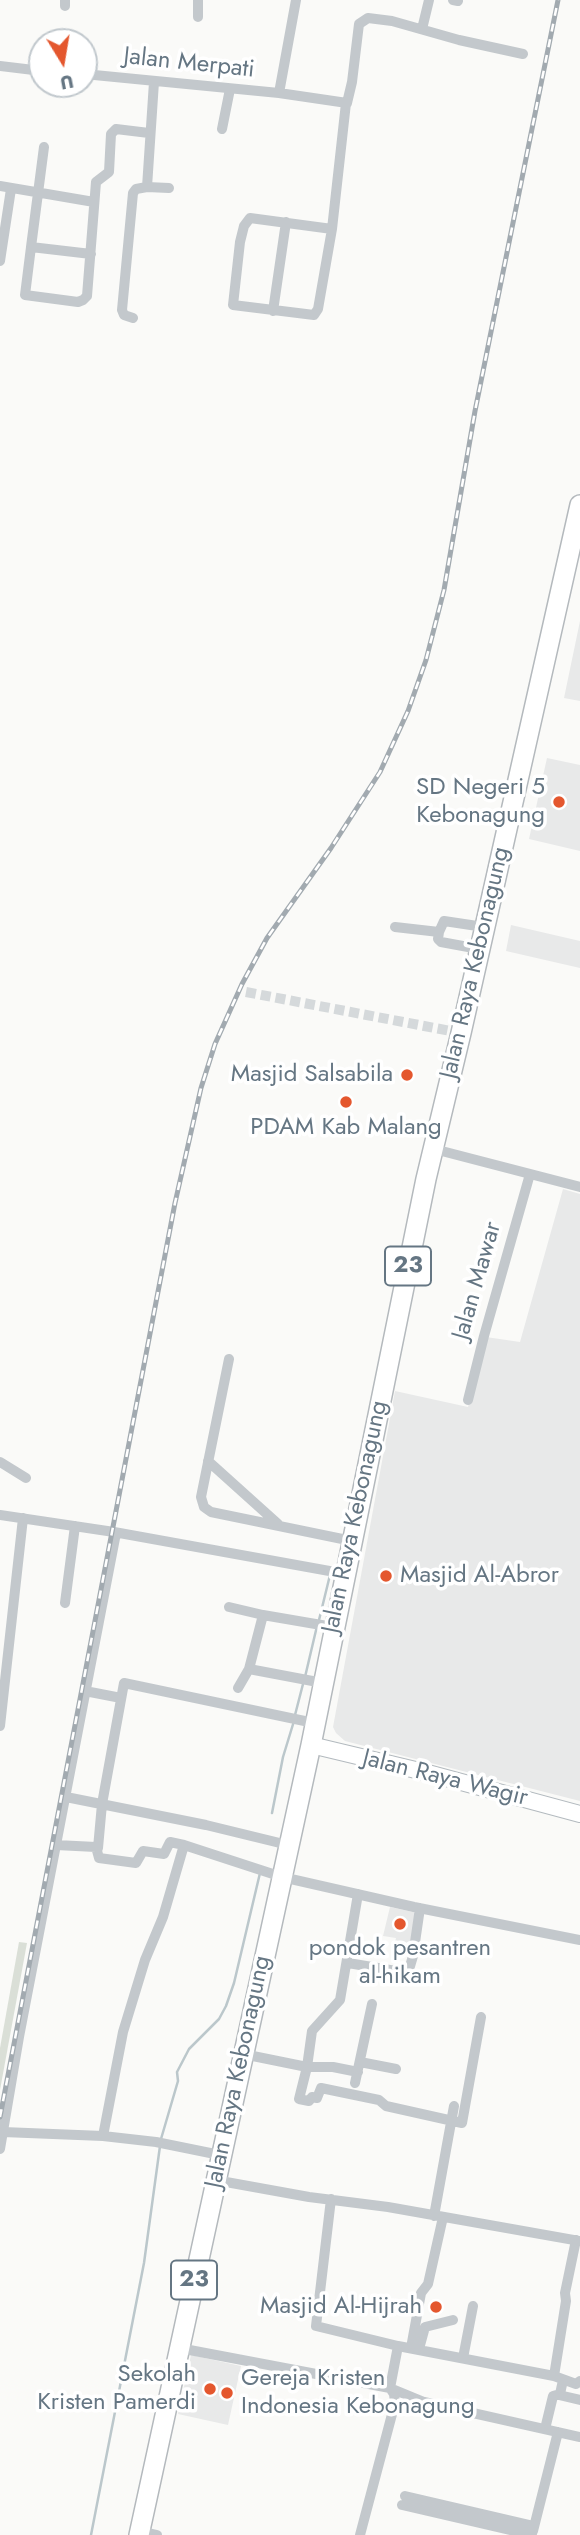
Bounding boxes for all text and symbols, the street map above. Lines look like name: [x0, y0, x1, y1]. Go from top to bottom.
north arrow: [28, 28, 98, 98]
street label: Jalan Merpati: [122, 43, 256, 85]
text: U: [58, 68, 76, 97]
place label: SD Negeri 5 Kebonagung: [416, 774, 545, 830]
marker: SD Negeri 5 Kebonagung: [551, 794, 567, 810]
street label: Jalan Raya Kebonagung: [435, 844, 517, 1082]
place label: Masjid Salsabila: [231, 1061, 393, 1089]
marker: Masjid Salsabila: [399, 1067, 415, 1083]
marker: PDAM Kab Malang: [338, 1094, 354, 1110]
place label: PDAM Kab Malang: [250, 1114, 442, 1142]
street label: Jalan Mawar: [447, 1219, 509, 1343]
road number: 23: [385, 1246, 431, 1286]
street label: Jalan Raya Kebonagung: [317, 1398, 395, 1636]
place label: Masjid Al-Abror: [400, 1562, 559, 1590]
marker: Masjid Al-Abror: [378, 1568, 394, 1584]
street label: Jalan Raya Wagir: [359, 1745, 531, 1813]
marker: pondok pesantren al-hikam: [392, 1916, 408, 1932]
place label: pondok pesantren al-hikam: [309, 1935, 491, 1991]
street label: Jalan Raya Kebonagung: [200, 1953, 278, 2191]
road number: 23: [171, 2260, 217, 2300]
place label: Masjid Al-Hijrah: [260, 2293, 422, 2321]
marker: Masjid Al-Hijrah: [428, 2299, 444, 2315]
place label: Sekolah Kristen Pamerdi: [37, 2361, 196, 2417]
place label: Gereja Kristen Indonesia Kebonagung: [241, 2365, 475, 2421]
marker: Sekolah Kristen Pamerdi: [202, 2381, 218, 2397]
marker: Gereja Kristen Indonesia Kebonagung: [219, 2385, 235, 2401]

